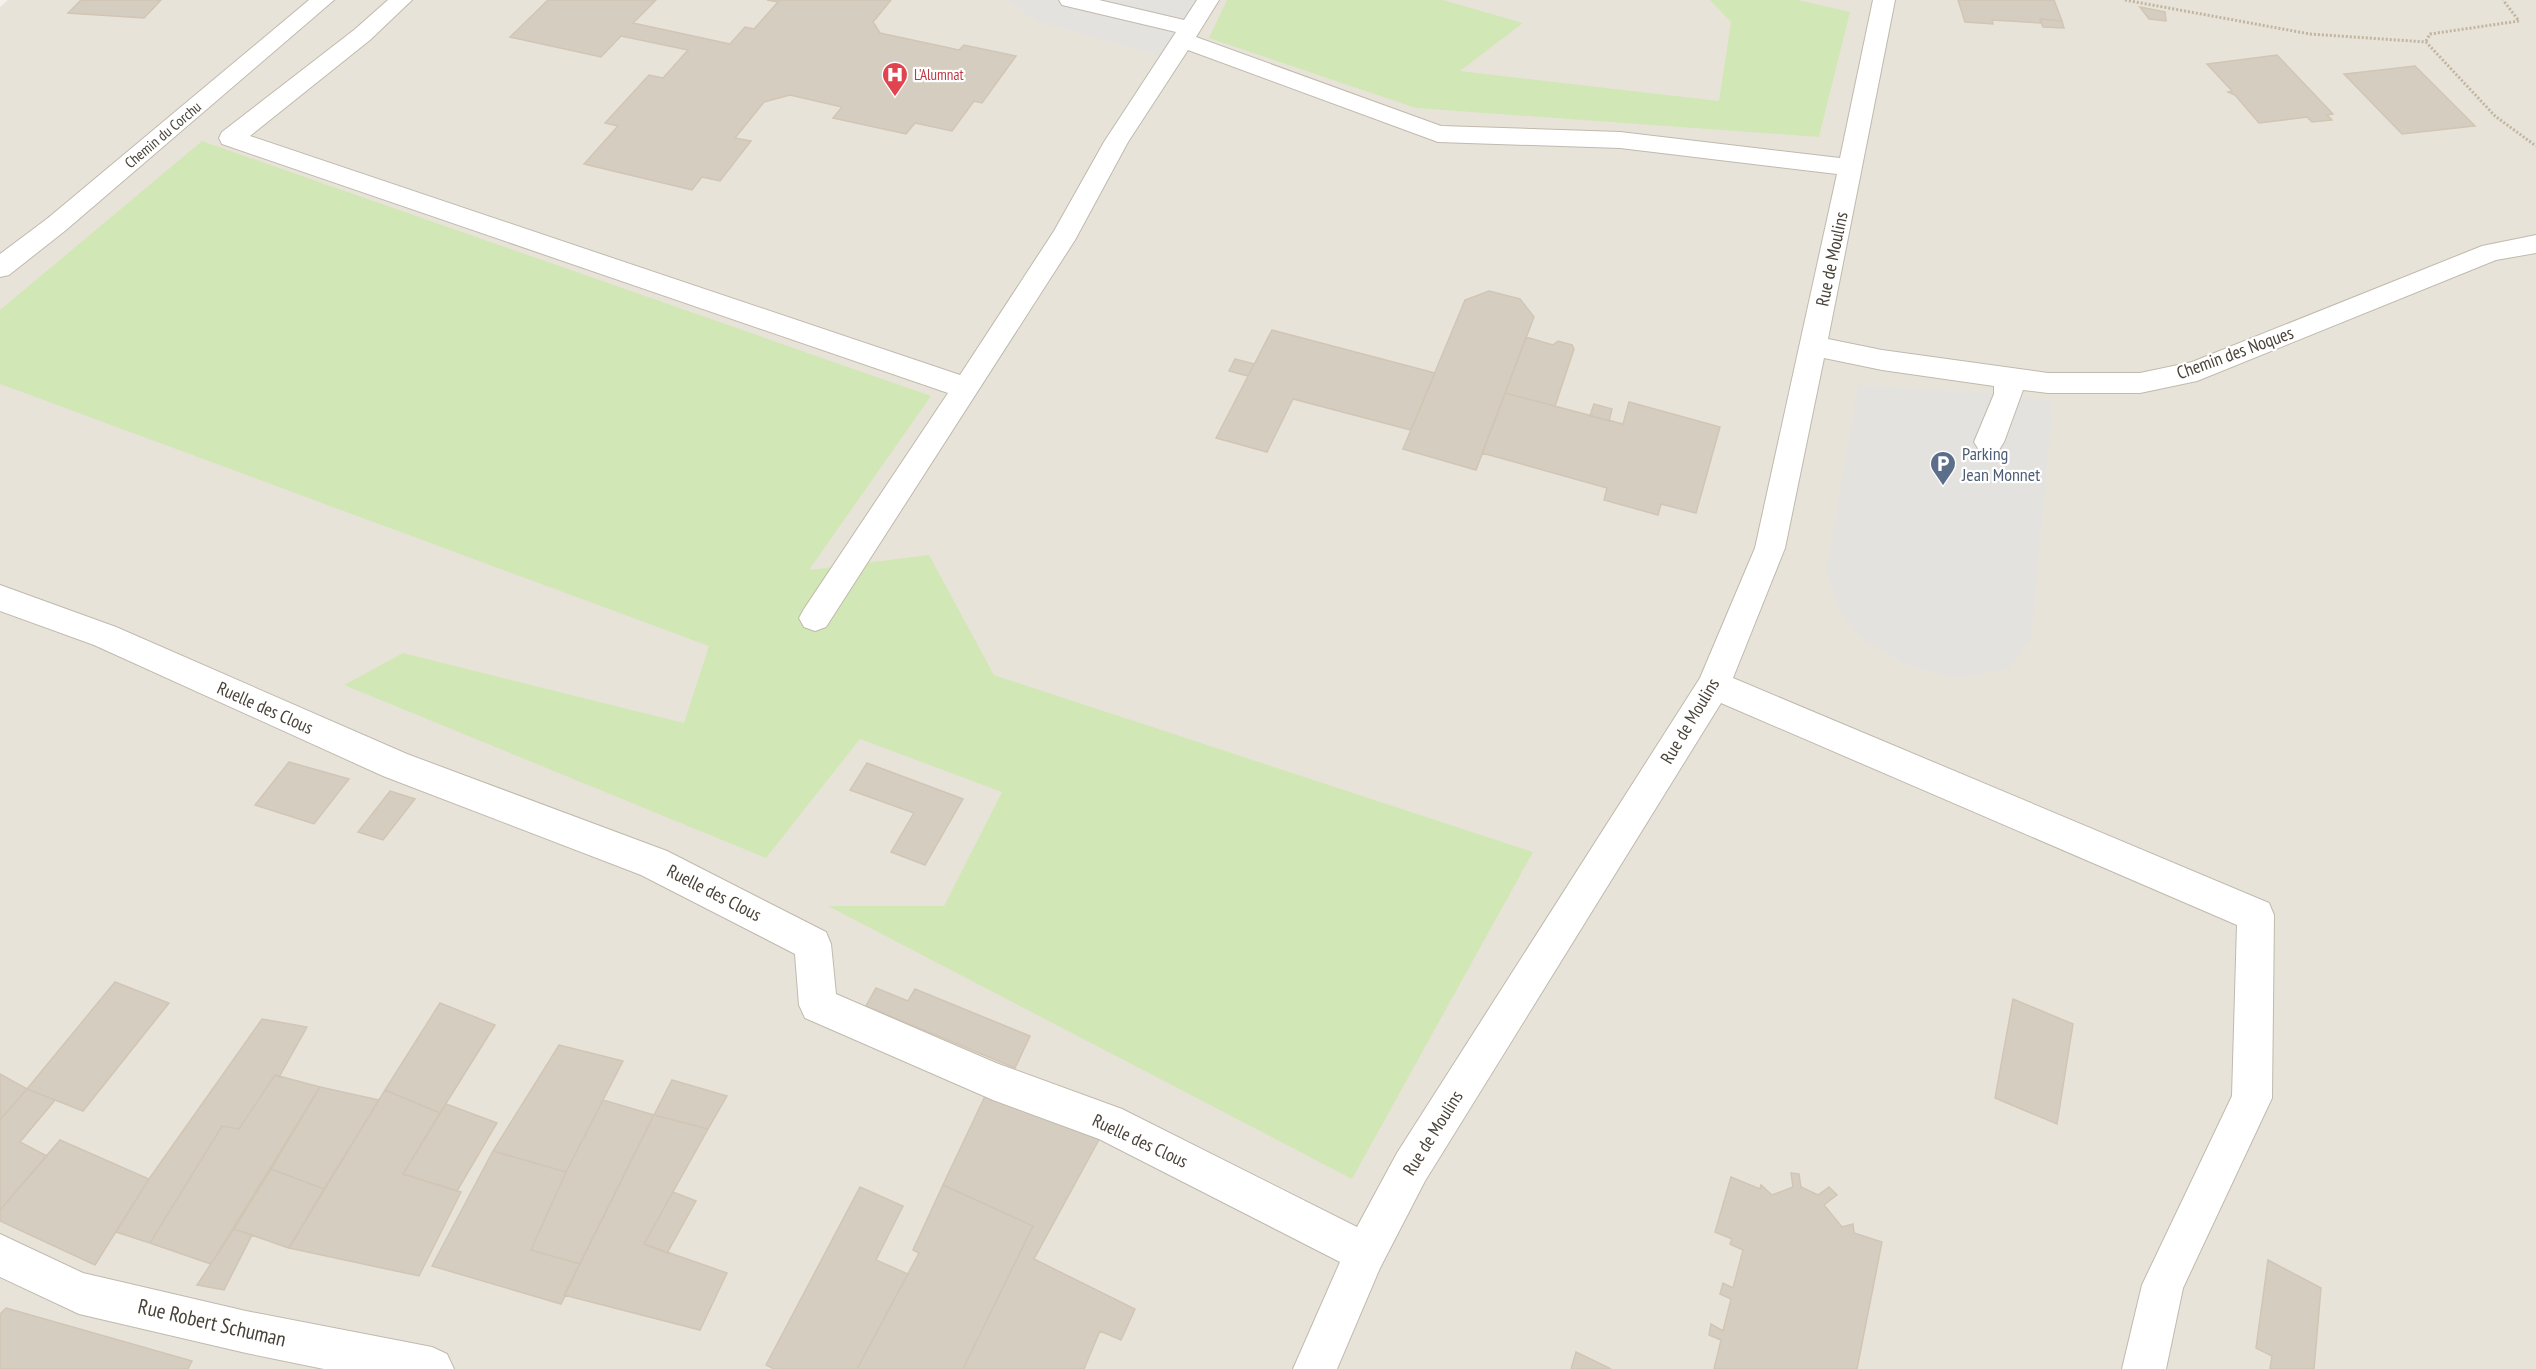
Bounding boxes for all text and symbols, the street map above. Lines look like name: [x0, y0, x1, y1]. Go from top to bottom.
hospital icon: L'Alumnat: [880, 60, 910, 98]
place label: L'Alumnat: [914, 65, 964, 84]
street label: Chemin du Corchu: [121, 97, 205, 172]
street label: Rue de Moulins: [1810, 210, 1853, 308]
street label: Chemin des Noques: [2173, 321, 2296, 384]
place label: Parking Jean Monnet: [1961, 442, 2040, 486]
parking icon: Parking Jean Monnet: [1928, 449, 1958, 487]
street label: Rue de Moulins: [1655, 674, 1724, 768]
street label: Ruelle des Clous: [214, 676, 317, 739]
street label: Ruelle des Clous: [663, 859, 765, 926]
street label: Rue de Moulins: [1397, 1086, 1468, 1179]
street label: Ruelle des Clous: [1089, 1108, 1192, 1173]
street label: Rue Robert Schuman: [135, 1292, 289, 1353]

